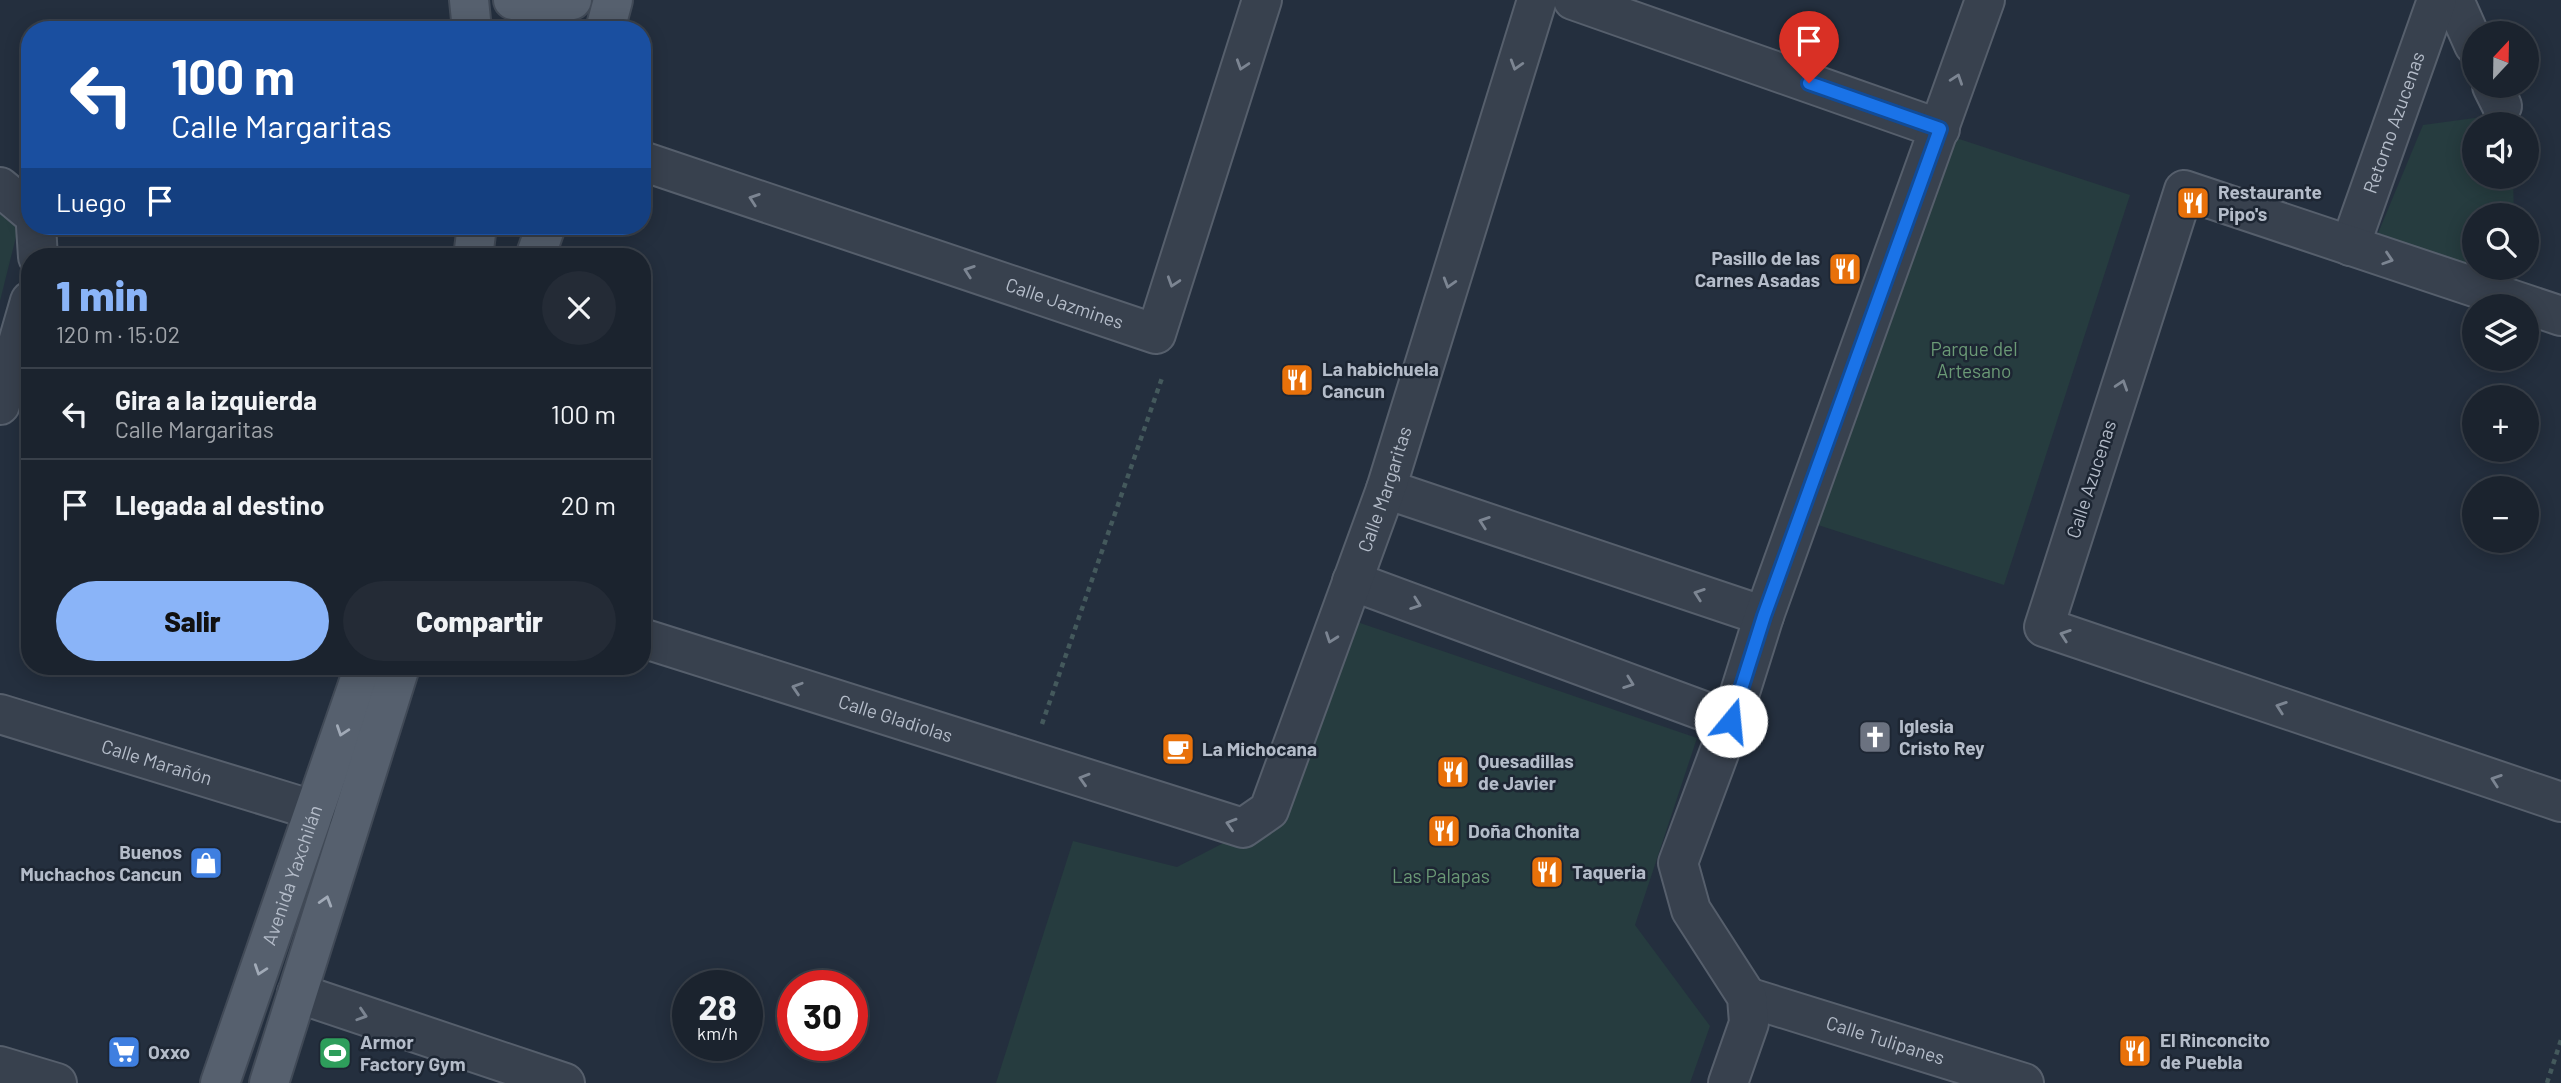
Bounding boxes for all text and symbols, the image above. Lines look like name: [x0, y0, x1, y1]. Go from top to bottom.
pin: [1779, 11, 1839, 83]
north arrow: [2462, 21, 2539, 98]
map controls: [2462, 21, 2539, 553]
icon: arrive: [1790, 22, 1828, 60]
text: 100 m: [171, 46, 295, 105]
street label: Retorno Azucenas: [2358, 48, 2429, 196]
icon: left: [56, 49, 147, 140]
one-way arrow: [1235, 59, 1250, 71]
one-way arrow: [1510, 59, 1525, 71]
one-way arrow: [1949, 73, 1963, 86]
text: Calle Margaritas: [171, 106, 392, 144]
button: sound: [2462, 112, 2539, 189]
place label: Restaurante Pipo's: [2218, 180, 2322, 225]
icon: arrive: [141, 182, 179, 220]
restaurant icon: Restaurante Pipo's: [2174, 184, 2212, 222]
text: Luego: [56, 186, 127, 217]
one-way arrow: [748, 193, 760, 207]
button: search: [2462, 203, 2539, 280]
place label: Pasillo de las Carnes Asadas: [1695, 246, 1820, 291]
restaurant icon: Pasillo de las Carnes Asadas: [1826, 250, 1864, 288]
one-way arrow: [2382, 251, 2394, 265]
one-way arrow: [964, 265, 976, 279]
text: 1 min: [56, 269, 148, 319]
button: close: [542, 271, 616, 345]
street label: Calle Jazmines: [1003, 272, 1127, 333]
one-way arrow: [1167, 275, 1181, 288]
one-way arrow: [1443, 276, 1458, 288]
button: layers: [2462, 294, 2539, 371]
text: 120 m · 15:02: [56, 320, 180, 348]
park label: Parque del Artesano: [1930, 337, 2018, 382]
place label: La habichuela Cancun: [1322, 357, 1439, 402]
restaurant icon: La habichuela Cancun: [1278, 361, 1316, 399]
one-way arrow: [2113, 380, 2128, 392]
text: Gira a la izquierda: [115, 384, 317, 415]
button: +: [2462, 385, 2539, 462]
icon: left: [56, 395, 94, 433]
text: 100 m: [551, 398, 616, 429]
text: Calle Margaritas: [115, 415, 274, 443]
street label: Calle Azucenas: [2061, 417, 2120, 541]
street label: Calle Margaritas: [1352, 423, 1416, 555]
button: −: [2462, 476, 2539, 553]
icon: arrive: [56, 486, 94, 524]
text: Llegada al destino: [115, 489, 324, 520]
text: 20 m: [561, 489, 616, 520]
one-way arrow: [1478, 516, 1490, 530]
button: Salir: [56, 581, 329, 661]
button: Compartir: [343, 581, 616, 661]
one-way arrow: [1694, 588, 1706, 602]
one-way arrow: [1410, 596, 1422, 610]
one-way arrow: [2060, 628, 2072, 643]
one-way arrow: [1326, 631, 1340, 643]
one-way arrow: [1623, 675, 1635, 689]
one-way arrow: [792, 681, 804, 696]
position arrow: [1694, 684, 1768, 758]
street label: Calle Gladiolas: [836, 689, 956, 747]
one-way arrow: [2275, 701, 2287, 715]
place label: Iglesia Cristo Rey: [1899, 714, 1985, 759]
church icon: Iglesia Cristo Rey: [1856, 718, 1894, 756]
one-way arrow: [336, 725, 350, 737]
cafe icon: La Michocana: [1159, 730, 1197, 768]
street label: Calle Marañón: [99, 734, 215, 789]
place label: La Michocana: [1202, 737, 1317, 760]
place label: Quesadillas de Javier: [1478, 749, 1574, 794]
restaurant icon: Quesadillas de Javier: [1434, 753, 1472, 791]
one-way arrow: [1078, 773, 1091, 787]
one-way arrow: [2491, 774, 2503, 788]
street label: Avenida Yaxchilán: [257, 802, 326, 948]
restaurant icon: Doña Chonita: [1425, 812, 1463, 850]
one-way arrow: [1225, 818, 1237, 833]
place label: Doña Chonita: [1468, 819, 1580, 842]
place label: Buenos Muchachos Cancun: [20, 840, 182, 885]
shop icon: Buenos Muchachos Cancun: [187, 844, 225, 882]
restaurant icon: Taqueria: [1528, 853, 1566, 891]
place label: Taqueria: [1572, 860, 1646, 883]
park label: Las Palapas: [1392, 864, 1490, 887]
one-way arrow: [318, 895, 333, 907]
one-way arrow: [254, 963, 268, 975]
speed limit sign: 30: [777, 970, 868, 1061]
text: 28: [698, 985, 737, 1027]
one-way arrow: [355, 1007, 368, 1021]
street label: Calle Tulipanes: [1824, 1010, 1948, 1069]
text: km/h: [697, 1022, 738, 1044]
place label: El Rinconcito de Puebla: [2160, 1028, 2270, 1073]
place label: Armor Factory Gym: [360, 1030, 466, 1075]
restaurant icon: El Rinconcito de Puebla: [2116, 1032, 2154, 1070]
supermarket icon: Oxxo: [105, 1033, 143, 1071]
sports icon: Armor Factory Gym: [316, 1034, 354, 1072]
place label: Oxxo: [148, 1040, 190, 1063]

